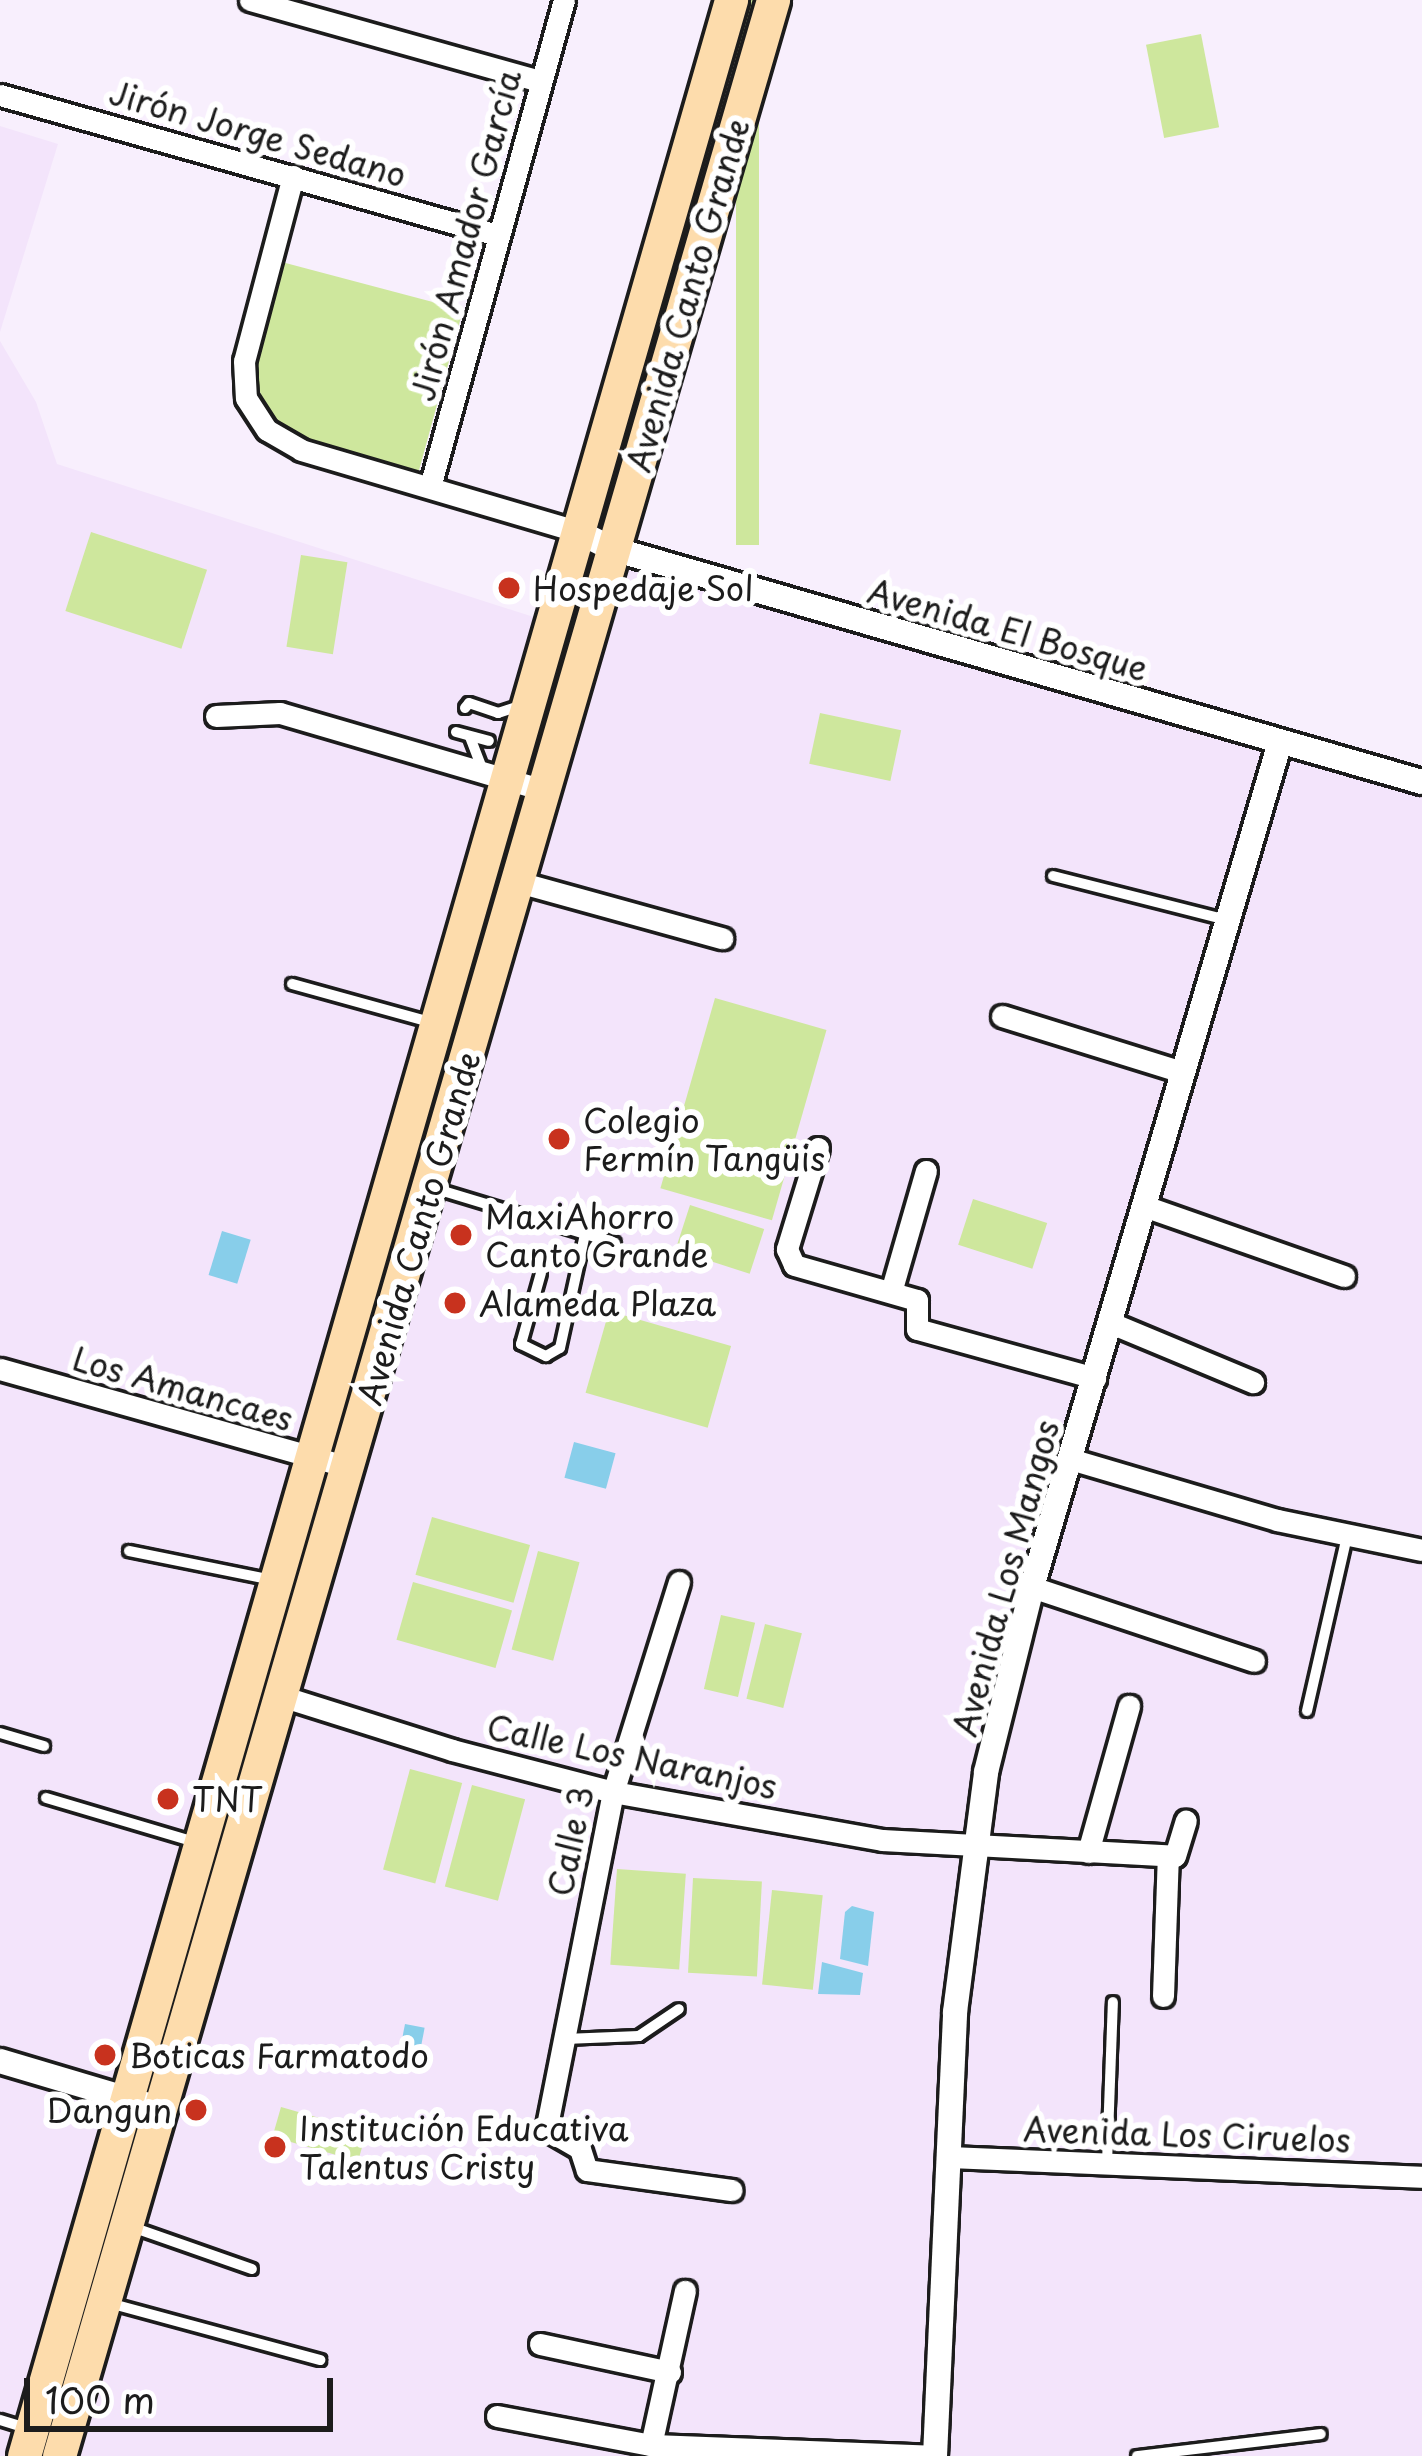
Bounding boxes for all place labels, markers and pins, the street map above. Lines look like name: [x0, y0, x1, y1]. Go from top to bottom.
place label: Hospedaje Sol: [533, 568, 753, 608]
marker: Hospedaje Sol: [496, 575, 522, 601]
place label: Colegio Fermín Tangüis: [583, 1100, 827, 1178]
marker: Colegio Fermín Tangüis: [546, 1126, 572, 1152]
place label: MaxiAhorro Canto Grande: [485, 1196, 709, 1274]
marker: MaxiAhorro Canto Grande: [448, 1222, 474, 1248]
place label: Alameda Plaza: [479, 1283, 715, 1323]
marker: Alameda Plaza: [442, 1290, 468, 1316]
place label: TNT: [192, 1779, 263, 1819]
marker: TNT: [155, 1786, 181, 1812]
place label: Boticas Farmatodo: [129, 2035, 430, 2075]
marker: Boticas Farmatodo: [92, 2042, 118, 2068]
place label: Dangun: [47, 2090, 172, 2130]
marker: Dangun: [183, 2097, 209, 2123]
place label: Institución Educativa Talentus Cristy: [299, 2108, 629, 2186]
marker: Institución Educativa Talentus Cristy: [262, 2134, 288, 2160]

